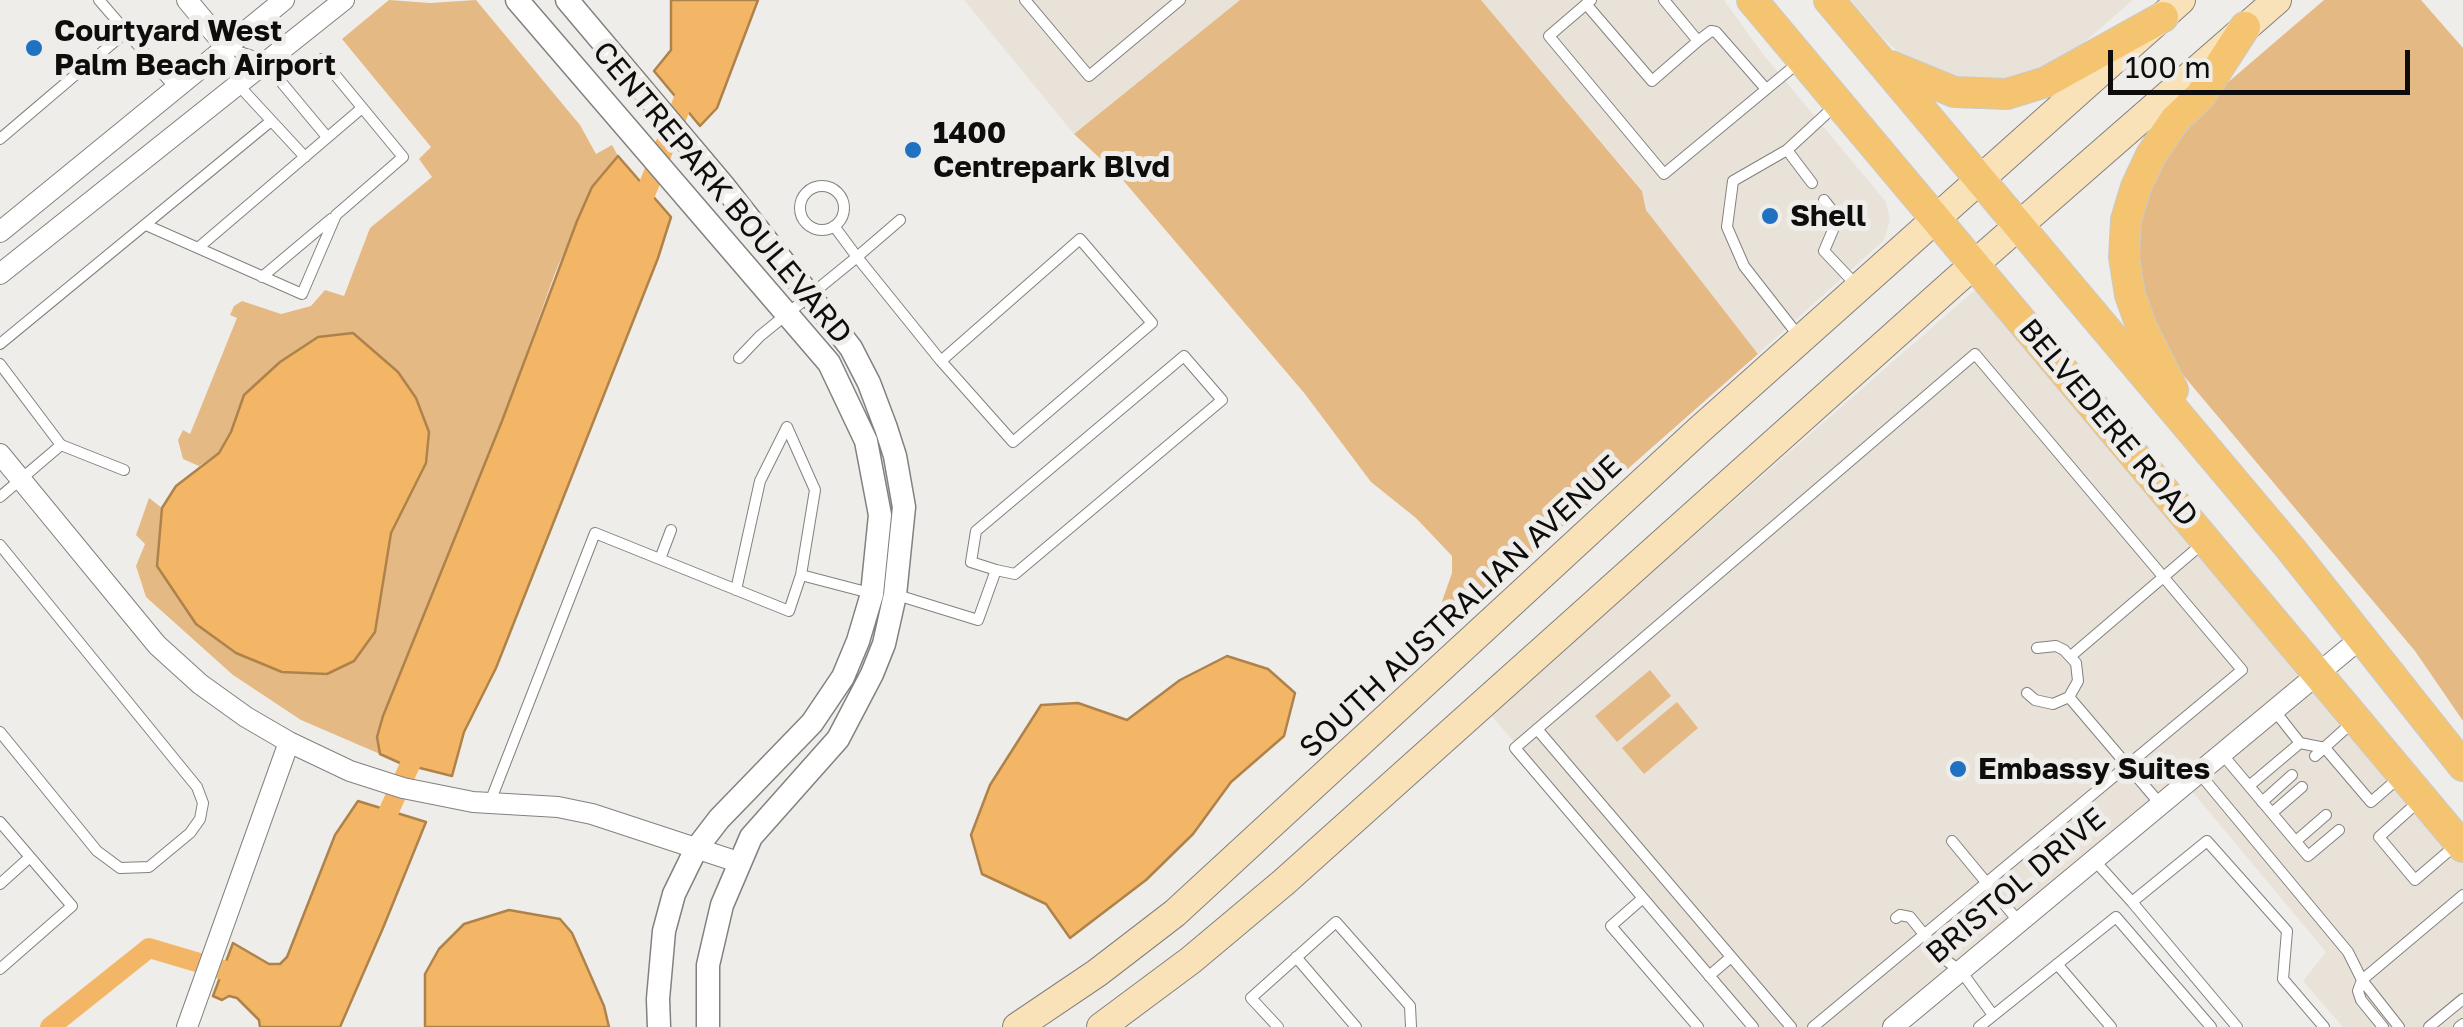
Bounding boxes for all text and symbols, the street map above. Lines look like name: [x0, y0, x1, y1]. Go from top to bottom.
place label: Courtyard West Palm Beach Airport: [54, 13, 336, 84]
scale bar: [2113, 30, 2416, 92]
street label: CENTREPARK BOULEVARD: [585, 35, 859, 351]
marker: Courtyard West Palm Beach Airport: [23, 37, 45, 59]
text: 100 m: [2125, 49, 2211, 85]
place label: 1400 Centrepark Blvd: [933, 115, 1170, 186]
marker: 1400 Centrepark Blvd: [902, 139, 924, 161]
place label: Shell: [1790, 198, 1866, 234]
marker: Shell: [1759, 205, 1781, 227]
street label: BELVEDERE ROAD: [2011, 312, 2205, 534]
street label: SOUTH AUSTRALIAN AVENUE: [1293, 448, 1629, 766]
place label: Embassy Suites: [1978, 751, 2210, 787]
marker: Embassy Suites: [1947, 758, 1969, 780]
street label: BRISTOL DRIVE: [1919, 801, 2113, 971]

